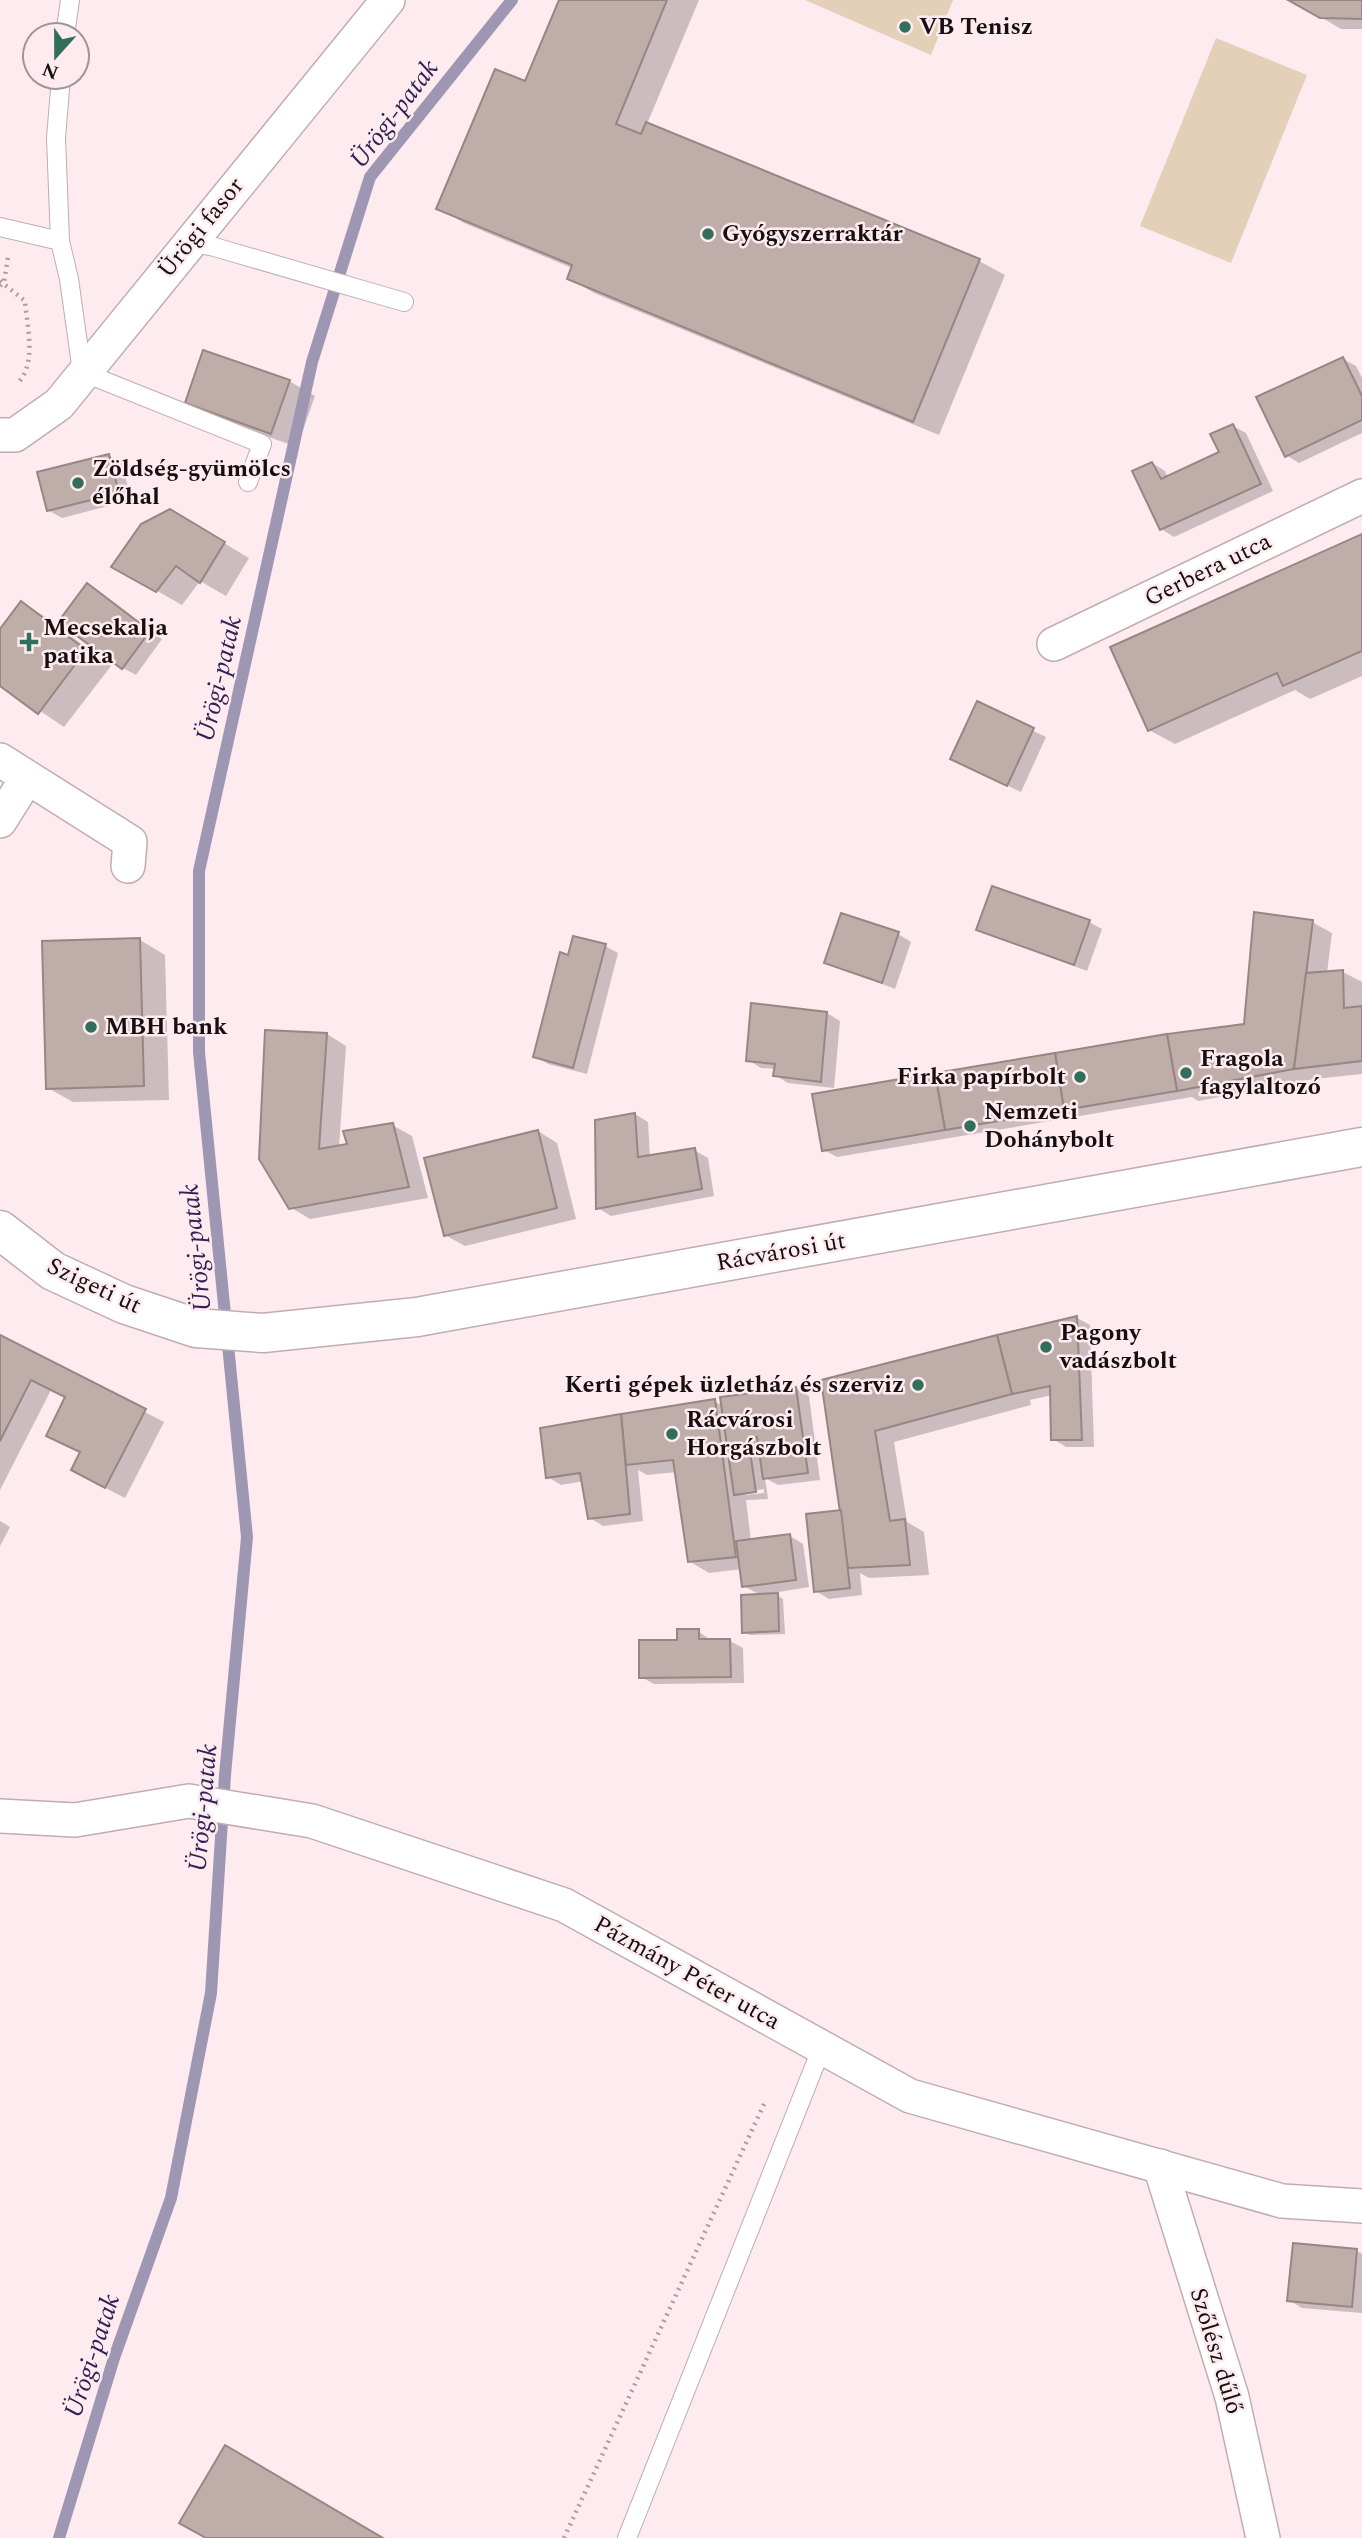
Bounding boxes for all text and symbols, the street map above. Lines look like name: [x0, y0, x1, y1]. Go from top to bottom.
place label: VB Tenisz: [919, 9, 1033, 45]
marker: VB Tenisz: [897, 19, 913, 35]
north arrow: [21, 21, 91, 91]
water label: Ürögi-patak: [339, 51, 449, 177]
text: N: [38, 54, 63, 87]
street label: Ürögi fasor: [149, 170, 253, 286]
place label: Gyógyszerraktár: [722, 216, 903, 252]
marker: Gyógyszerraktár: [700, 226, 716, 242]
place label: Zöldség-gyümölcs élőhal: [92, 451, 291, 515]
marker: Zöldség-gyümölcs élőhal: [70, 475, 86, 491]
street label: Gerbera utca: [1138, 524, 1278, 616]
place label: Mecsekalja patika: [43, 610, 168, 674]
water label: Ürögi-patak: [185, 612, 253, 746]
marker: Mecsekalja patika: [21, 634, 37, 650]
place label: MBH bank: [105, 1009, 228, 1045]
marker: MBH bank: [83, 1019, 99, 1035]
place label: Fragola fagylaltozó: [1200, 1041, 1321, 1105]
place label: Firka papírbolt: [897, 1059, 1066, 1095]
marker: Fragola fagylaltozó: [1178, 1065, 1194, 1081]
marker: Firka papírbolt: [1072, 1069, 1088, 1085]
place label: Nemzeti Dohánybolt: [984, 1094, 1114, 1158]
marker: Nemzeti Dohánybolt: [962, 1118, 978, 1134]
water label: Ürögi-patak: [169, 1182, 223, 1314]
street label: Rácvárosi út: [713, 1223, 849, 1281]
street label: Szigeti út: [41, 1248, 147, 1324]
place label: Pagony vadászbolt: [1059, 1315, 1177, 1379]
marker: Pagony vadászbolt: [1038, 1339, 1054, 1355]
place label: Kerti gépek üzletház és szerviz: [564, 1367, 904, 1403]
marker: Kerti gépek üzletház és szerviz: [910, 1377, 926, 1393]
place label: Rácvárosi Horgászbolt: [686, 1402, 821, 1466]
marker: Rácvárosi Horgászbolt: [664, 1426, 680, 1442]
water label: Ürögi-patak: [177, 1742, 229, 1874]
street label: Pázmány Péter utca: [587, 1907, 787, 2039]
street label: Szőlész dűlő: [1180, 2283, 1252, 2419]
water label: Ürögi-patak: [53, 2289, 131, 2423]

